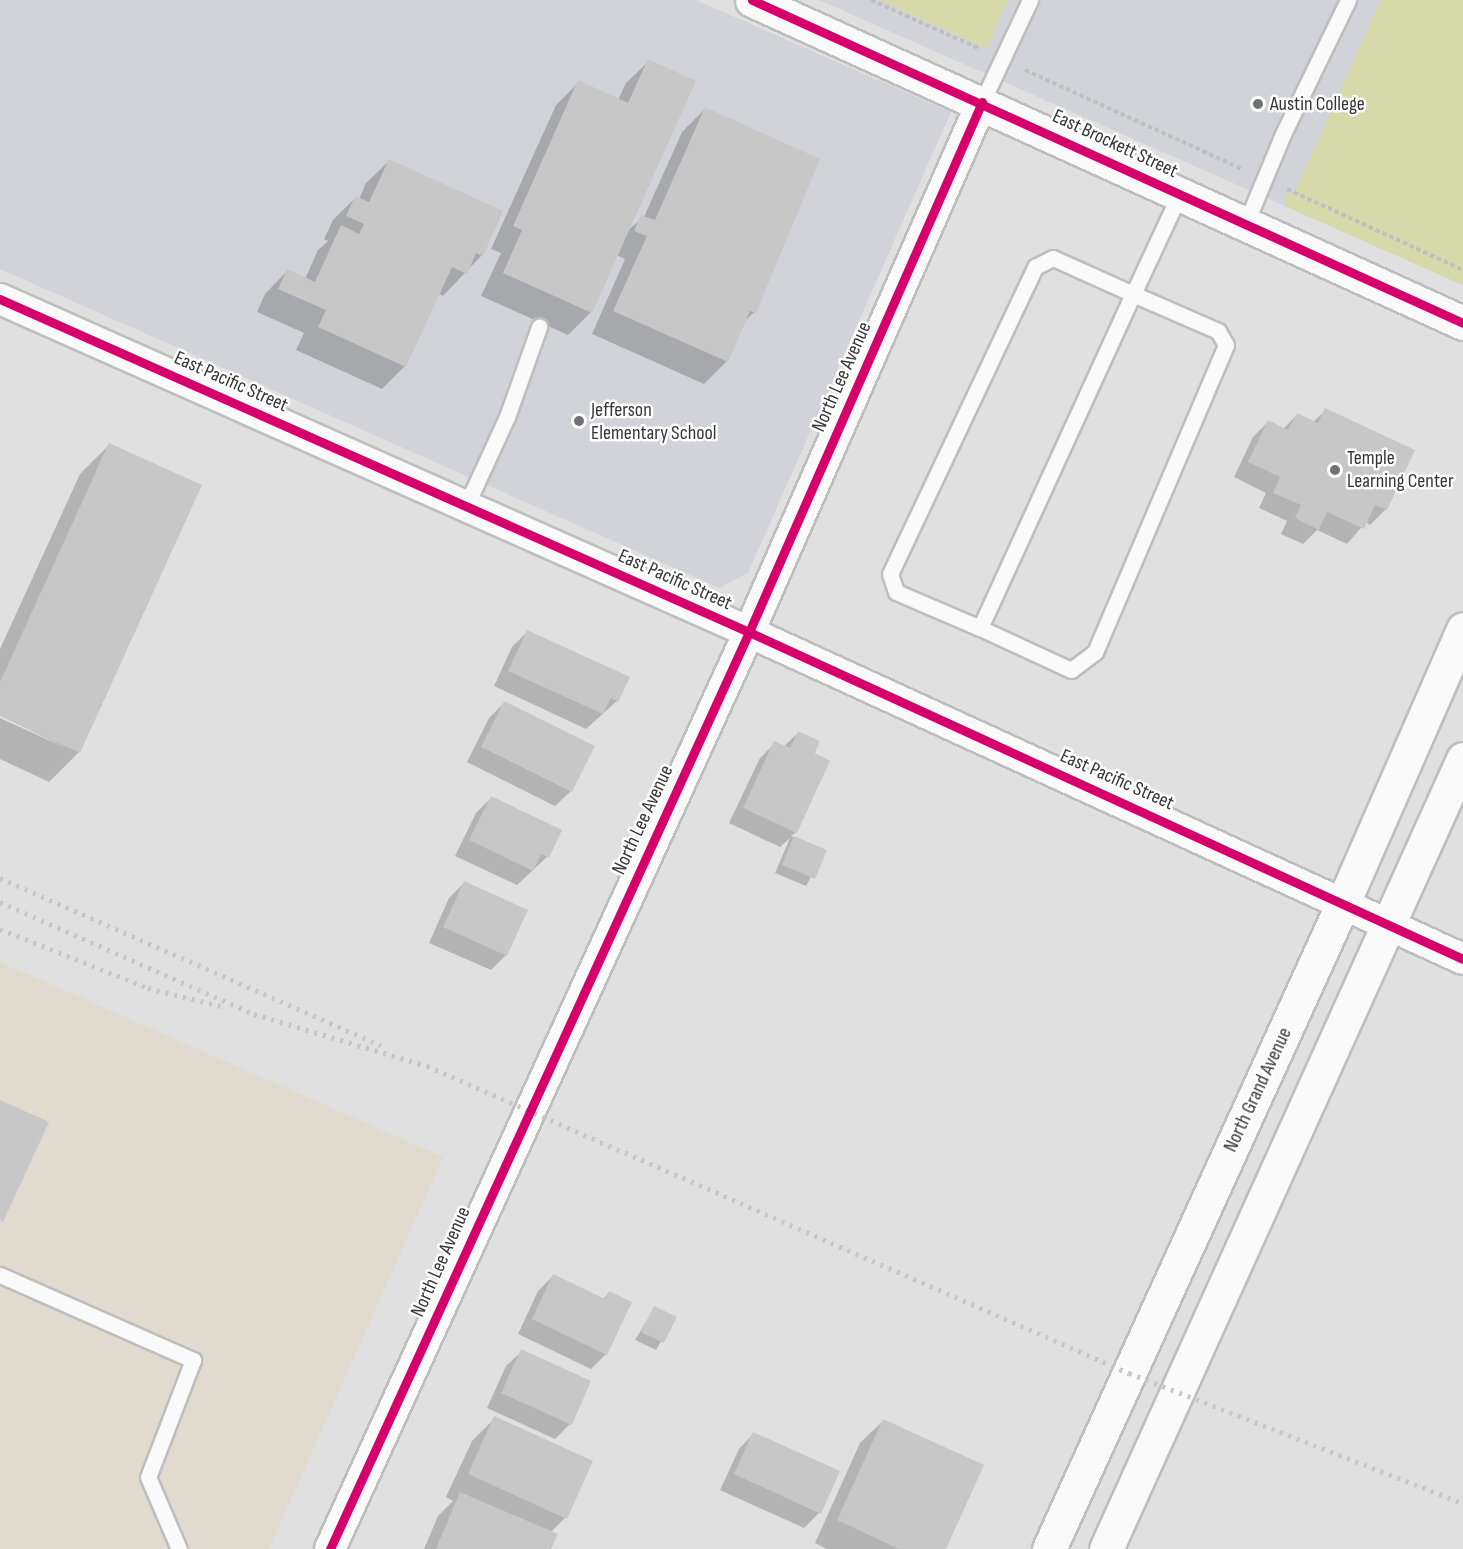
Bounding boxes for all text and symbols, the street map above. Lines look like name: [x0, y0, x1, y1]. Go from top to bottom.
place label: Austin College: [1270, 92, 1365, 116]
marker: Austin College: [1251, 97, 1265, 111]
street label: East Brockett Street: [1048, 104, 1182, 184]
street label: North Lee Avenue: [807, 318, 877, 436]
street label: East Pacific Street: [170, 346, 292, 418]
place label: Jefferson Elementary School: [591, 398, 717, 445]
marker: Jefferson Elementary School: [572, 414, 586, 428]
place label: Temple Learning Center: [1347, 446, 1454, 493]
marker: Temple Learning Center: [1328, 463, 1342, 477]
street label: East Pacific Street: [614, 544, 736, 616]
street label: East Pacific Street: [1056, 744, 1178, 816]
street label: North Lee Avenue: [607, 762, 679, 878]
street label: North Grand Avenue: [1219, 1024, 1297, 1156]
street label: North Lee Avenue: [406, 1203, 476, 1321]

